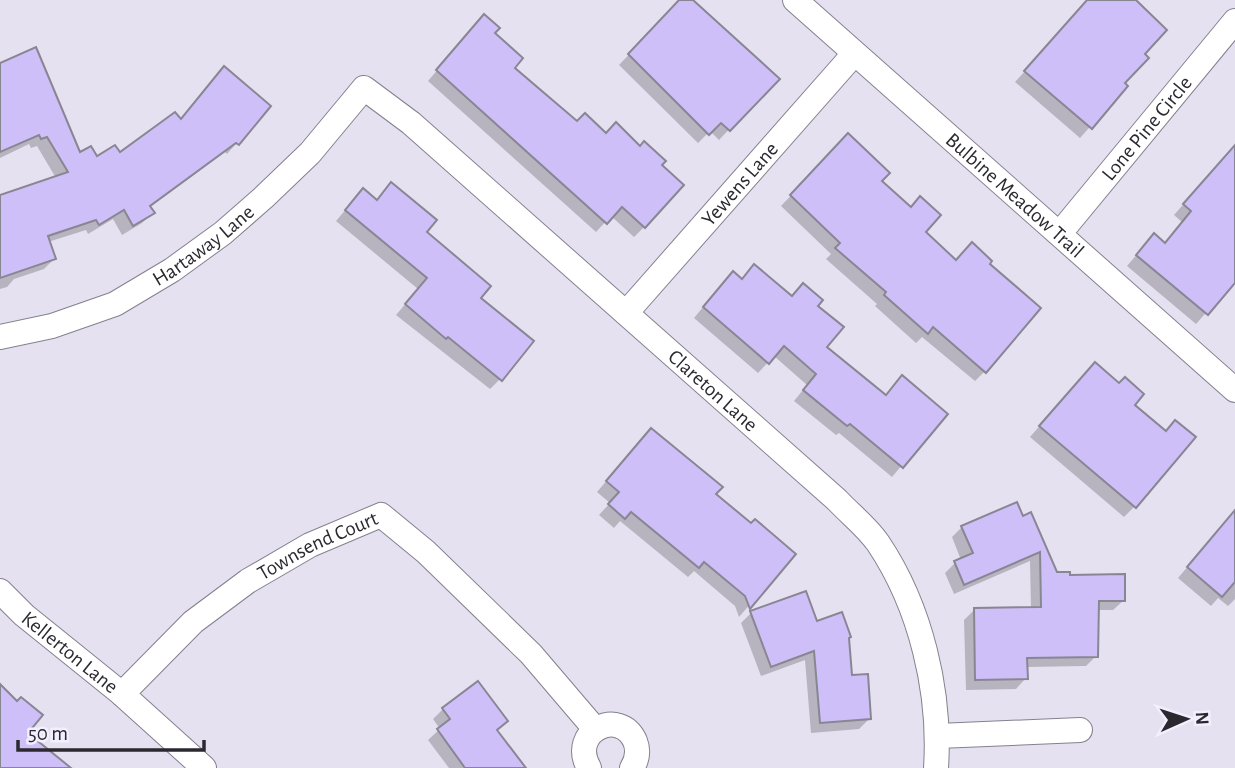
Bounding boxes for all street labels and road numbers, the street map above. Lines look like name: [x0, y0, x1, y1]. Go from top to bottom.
street label: Lone Pine Circle: [1098, 72, 1196, 184]
street label: Bulbine Meadow Trail: [942, 129, 1088, 261]
street label: Yewens Lane: [697, 138, 782, 230]
street label: Hartaway Lane: [149, 201, 258, 290]
street label: Clareton Lane: [664, 345, 762, 435]
street label: Townsend Court: [254, 507, 381, 584]
street label: Kellerton Lane: [18, 607, 122, 697]

